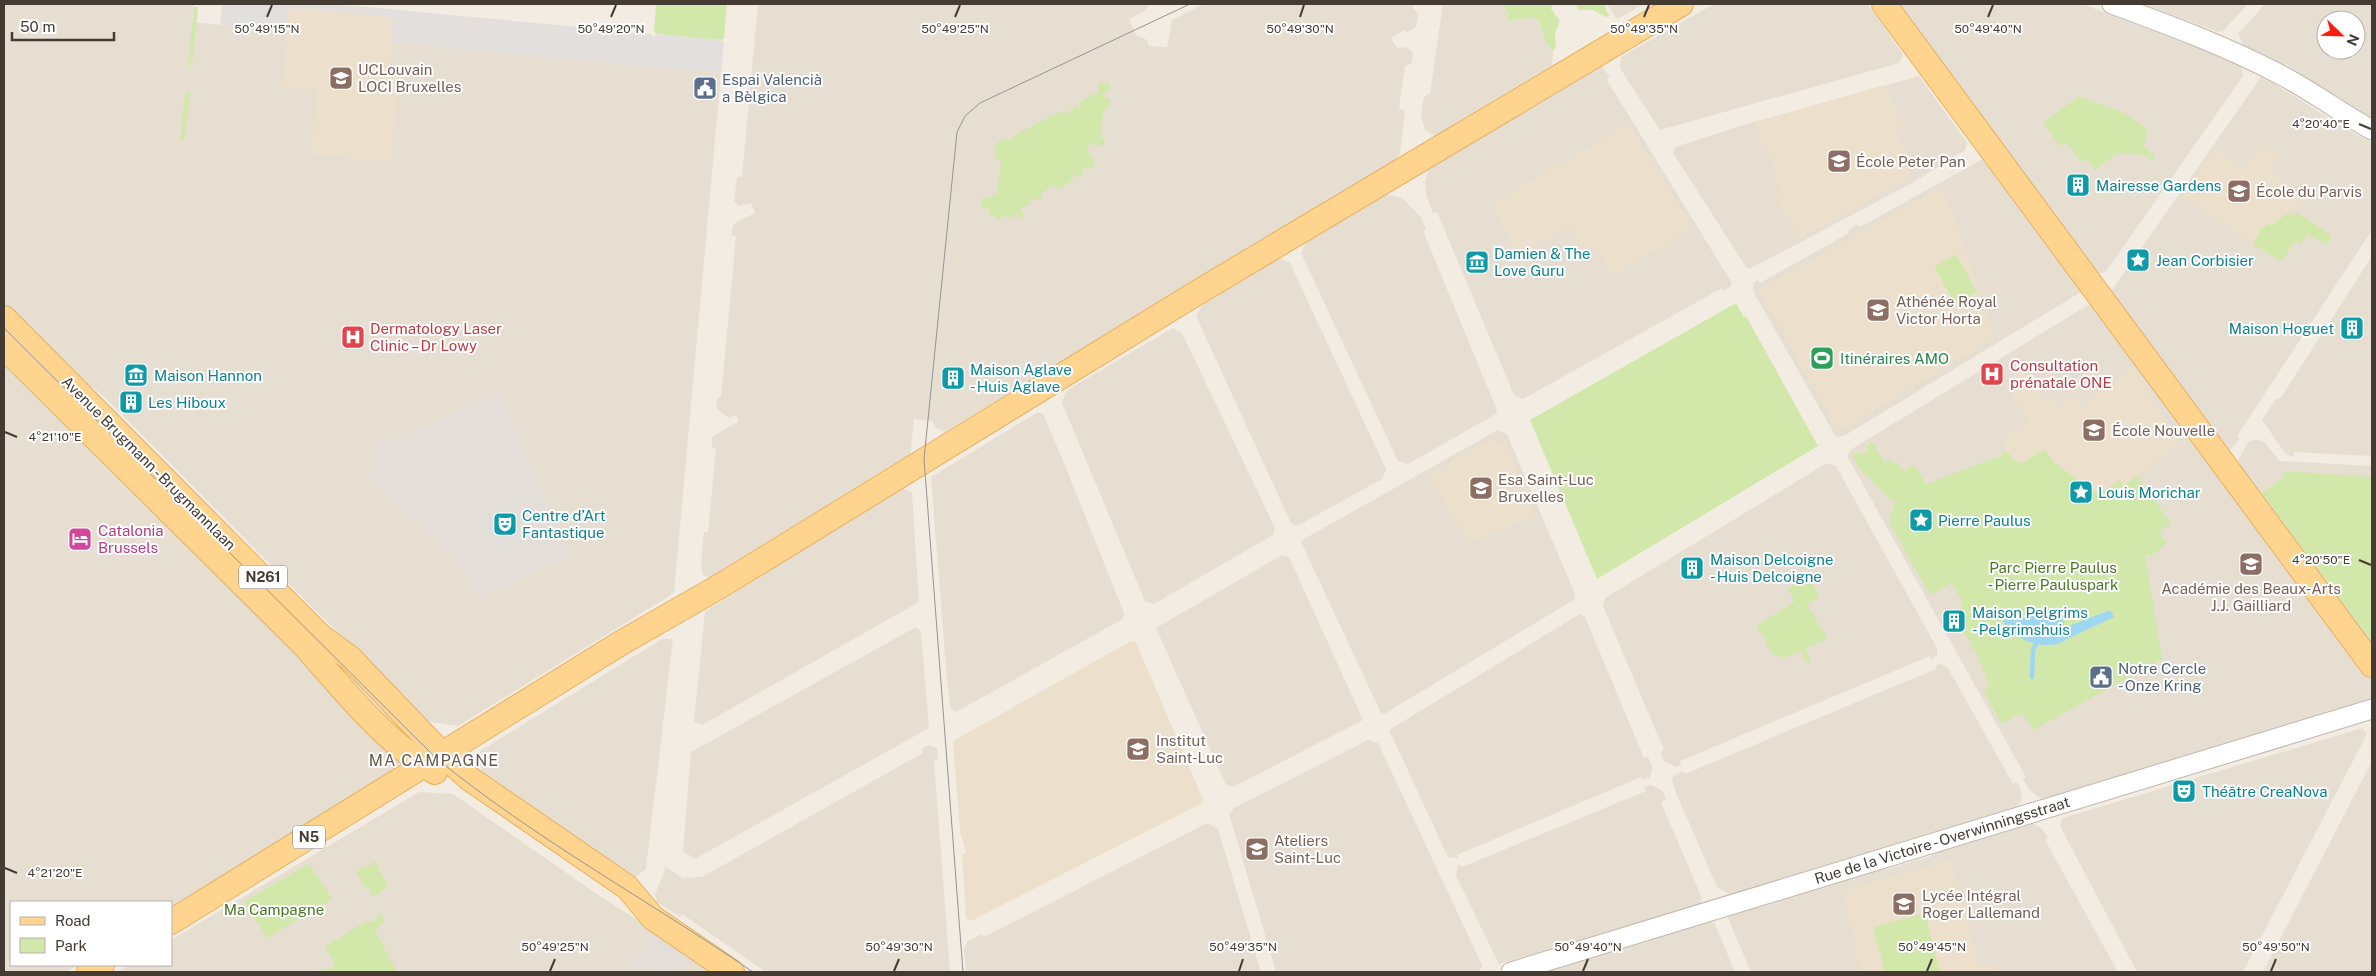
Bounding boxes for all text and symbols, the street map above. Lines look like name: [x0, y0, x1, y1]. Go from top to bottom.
scale bar: [12, 10, 115, 42]
north arrow: [2316, 10, 2366, 60]
text: 50 m: [20, 18, 55, 35]
text: 50°49'15"N: [234, 22, 300, 36]
text: 50°49'20"N: [577, 22, 645, 36]
text: 50°49'25"N: [921, 22, 989, 36]
text: 50°49'30"N: [1266, 22, 1334, 36]
text: 50°49'35"N: [1610, 22, 1678, 36]
text: 50°49'40"N: [1954, 22, 2022, 36]
text: N: [2343, 32, 2362, 48]
place label: UCLouvain LOCI Bruxelles: [358, 61, 461, 95]
school or university icon: UCLouvain LOCI Bruxelles: [328, 65, 354, 91]
place label: Espai Valencià a Bèlgica: [722, 71, 822, 105]
public building icon: Espai Valencià a Bèlgica: [692, 75, 718, 101]
text: 4°20'40"E: [2292, 117, 2350, 131]
school or university icon: École Peter Pan: [1826, 148, 1852, 174]
place label: École Peter Pan: [1856, 153, 1966, 170]
building icon: Mairesse Gardens: [2065, 172, 2091, 198]
place label: Mairesse Gardens: [2096, 177, 2221, 194]
school or university icon: École du Parvis: [2226, 178, 2252, 204]
place label: École du Parvis: [2256, 183, 2362, 200]
place label: Damien & The Love Guru: [1494, 245, 1591, 279]
place icon: Jean Corbisier: [2125, 247, 2151, 273]
museum icon: Damien & The Love Guru: [1464, 249, 1490, 275]
place label: Jean Corbisier: [2156, 252, 2254, 269]
place label: Athénée Royal Victor Horta: [1896, 293, 1997, 327]
school or university icon: Athénée Royal Victor Horta: [1865, 297, 1891, 323]
building icon: Maison Hoguet: [2339, 315, 2365, 341]
place label: Dermatology Laser Clinic – Dr Lowy: [370, 320, 502, 354]
place label: Maison Hoguet: [2229, 320, 2334, 337]
hospital icon: Dermatology Laser Clinic – Dr Lowy: [340, 324, 366, 350]
sports icon: Itinéraires AMO: [1809, 345, 1835, 371]
place label: Itinéraires AMO: [1840, 350, 1949, 367]
place label: Consultation prénatale ONE: [2010, 357, 2112, 391]
place label: Maison Aglave - Huis Aglave: [970, 361, 1072, 395]
hospital icon: Consultation prénatale ONE: [1979, 361, 2005, 387]
museum icon: Maison Hannon: [123, 362, 149, 388]
building icon: Maison Aglave - Huis Aglave: [940, 365, 966, 391]
place label: Maison Hannon: [154, 367, 262, 384]
street label: Avenue Brugmann - Brugmannlaan: [59, 373, 239, 553]
building icon: Les Hiboux: [118, 389, 144, 415]
place label: Les Hiboux: [148, 394, 226, 411]
school or university icon: École Nouvelle: [2081, 417, 2107, 443]
place label: École Nouvelle: [2112, 422, 2215, 439]
text: 4°21'10"E: [29, 430, 81, 444]
place label: Esa Saint-Luc Bruxelles: [1498, 471, 1594, 505]
school or university icon: Esa Saint-Luc Bruxelles: [1468, 475, 1494, 501]
place icon: Louis Morichar: [2068, 479, 2094, 505]
place label: Louis Morichar: [2098, 484, 2201, 501]
place label: Centre d’Art Fantastique: [522, 507, 606, 541]
place icon: Pierre Paulus: [1908, 507, 1934, 533]
theatre icon: Centre d’Art Fantastique: [492, 511, 518, 537]
place label: Pierre Paulus: [1938, 512, 2031, 529]
place label: Catalonia Brussels: [98, 522, 164, 556]
hotel icon: Catalonia Brussels: [67, 526, 93, 552]
place label: Maison Delcoigne - Huis Delcoigne: [1710, 551, 1833, 585]
school or university icon: Académie des Beaux-Arts J.J. Gailliard: [2238, 551, 2264, 577]
text: 4°20'50"E: [2292, 553, 2350, 567]
building icon: Maison Delcoigne - Huis Delcoigne: [1679, 555, 1705, 581]
park label: Parc Pierre Paulus - Pierre Pauluspark: [1988, 559, 2118, 593]
road number: N261: [239, 566, 287, 588]
place label: Académie des Beaux-Arts J.J. Gailliard: [2161, 580, 2341, 614]
place label: Maison Pelgrims - Pelgrimshuis: [1972, 604, 2088, 638]
building icon: Maison Pelgrims - Pelgrimshuis: [1941, 608, 1967, 634]
place label: Notre Cercle - Onze Kring: [2118, 660, 2206, 694]
public building icon: Notre Cercle - Onze Kring: [2088, 664, 2114, 690]
place label: Institut Saint-Luc: [1156, 732, 1223, 766]
school or university icon: Institut Saint-Luc: [1125, 736, 1151, 762]
district label: MA CAMPAGNE: [369, 751, 499, 770]
theatre icon: Théâtre CreaNova: [2171, 778, 2197, 804]
place label: Théâtre CreaNova: [2202, 783, 2328, 800]
street label: Rue de la Victoire - Overwinningsstraat: [1812, 793, 2072, 887]
road number: N5: [293, 826, 325, 849]
place label: Ateliers Saint-Luc: [1274, 832, 1341, 866]
school or university icon: Ateliers Saint-Luc: [1244, 836, 1270, 862]
text: 4°21'20"E: [27, 866, 83, 880]
place label: Lycée Intégral Roger Lallemand: [1922, 887, 2040, 921]
school or university icon: Lycée Intégral Roger Lallemand: [1891, 891, 1917, 917]
legend: [10, 901, 172, 966]
park label: Ma Campagne: [224, 901, 324, 918]
text: Road: [55, 912, 91, 929]
text: Park: [55, 937, 87, 954]
text: 50°49'25"N: [521, 940, 589, 954]
text: 50°49'30"N: [865, 940, 933, 954]
text: 50°49'35"N: [1209, 940, 1277, 954]
text: 50°49'40"N: [1554, 940, 1622, 954]
text: 50°49'45"N: [1898, 940, 1966, 954]
text: 50°49'50"N: [2242, 940, 2310, 954]

